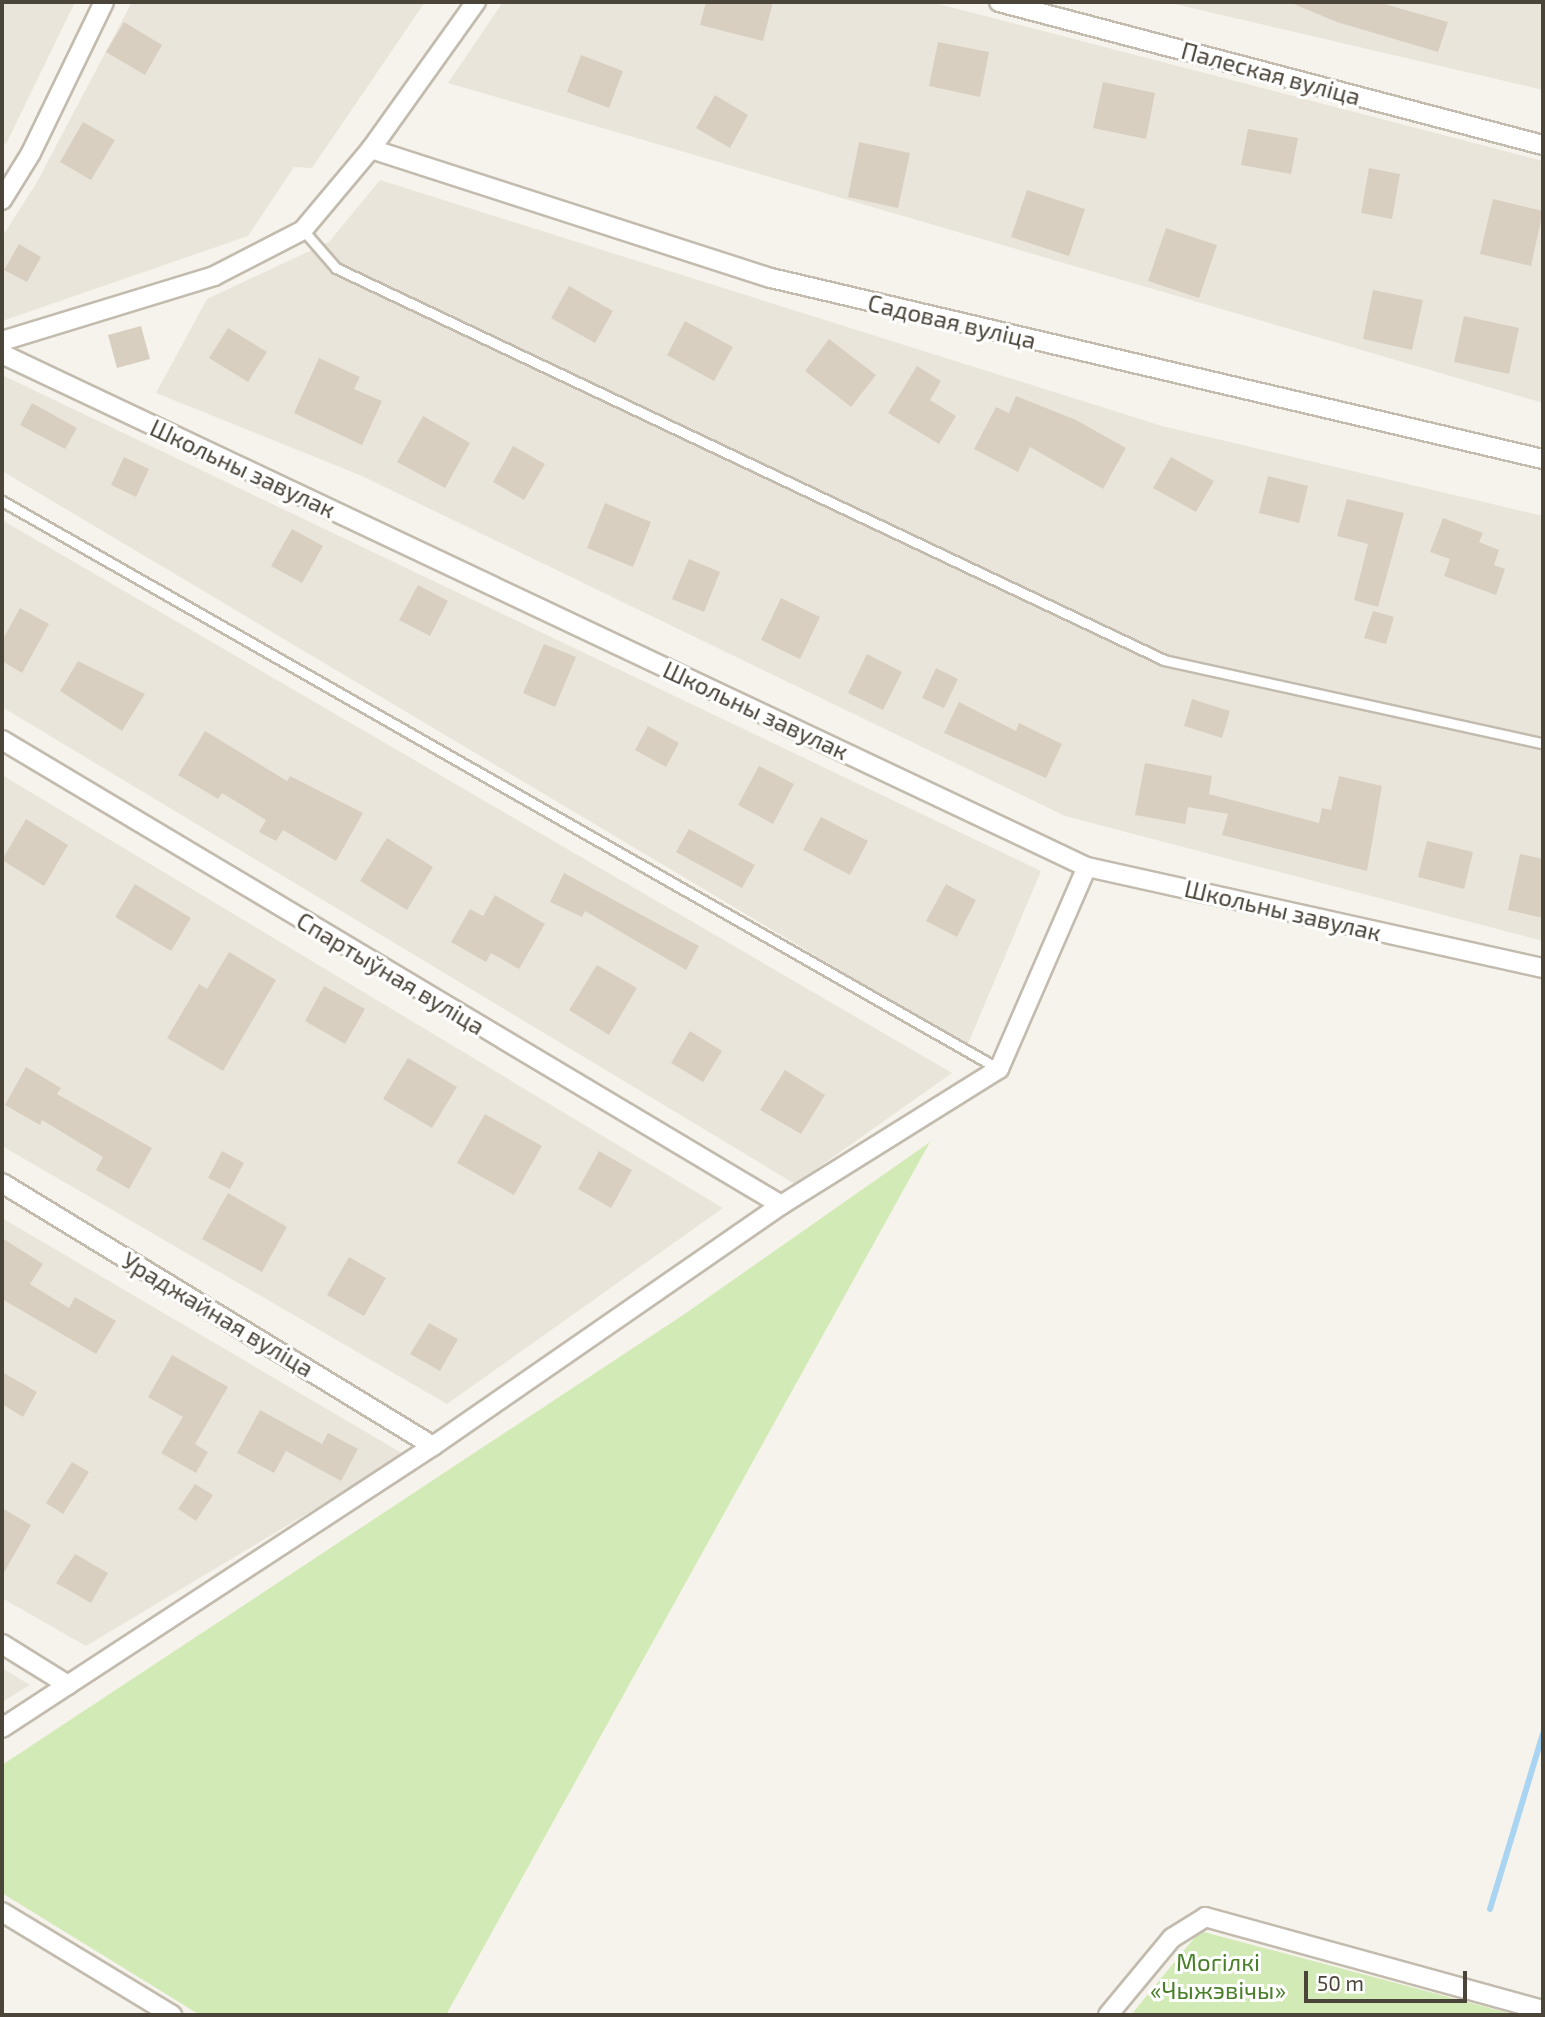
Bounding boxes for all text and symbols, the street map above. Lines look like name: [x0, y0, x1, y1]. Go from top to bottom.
street label: Палеская вуліца: [1178, 35, 1364, 111]
street label: Садовая вуліца: [865, 288, 1039, 354]
street label: Школьны завулак: [146, 412, 340, 524]
street label: Школьны завулак: [659, 654, 853, 766]
street label: Школьны завулак: [1182, 873, 1384, 947]
street label: Спартыўная вуліца: [292, 905, 490, 1041]
street label: Ураджайная вуліца: [117, 1245, 319, 1383]
park label: Могілкі «Чыжэвічы»: [1150, 1948, 1286, 2004]
scale bar: [1307, 1958, 1470, 2002]
text: 50 m: [1317, 1970, 1364, 1995]

